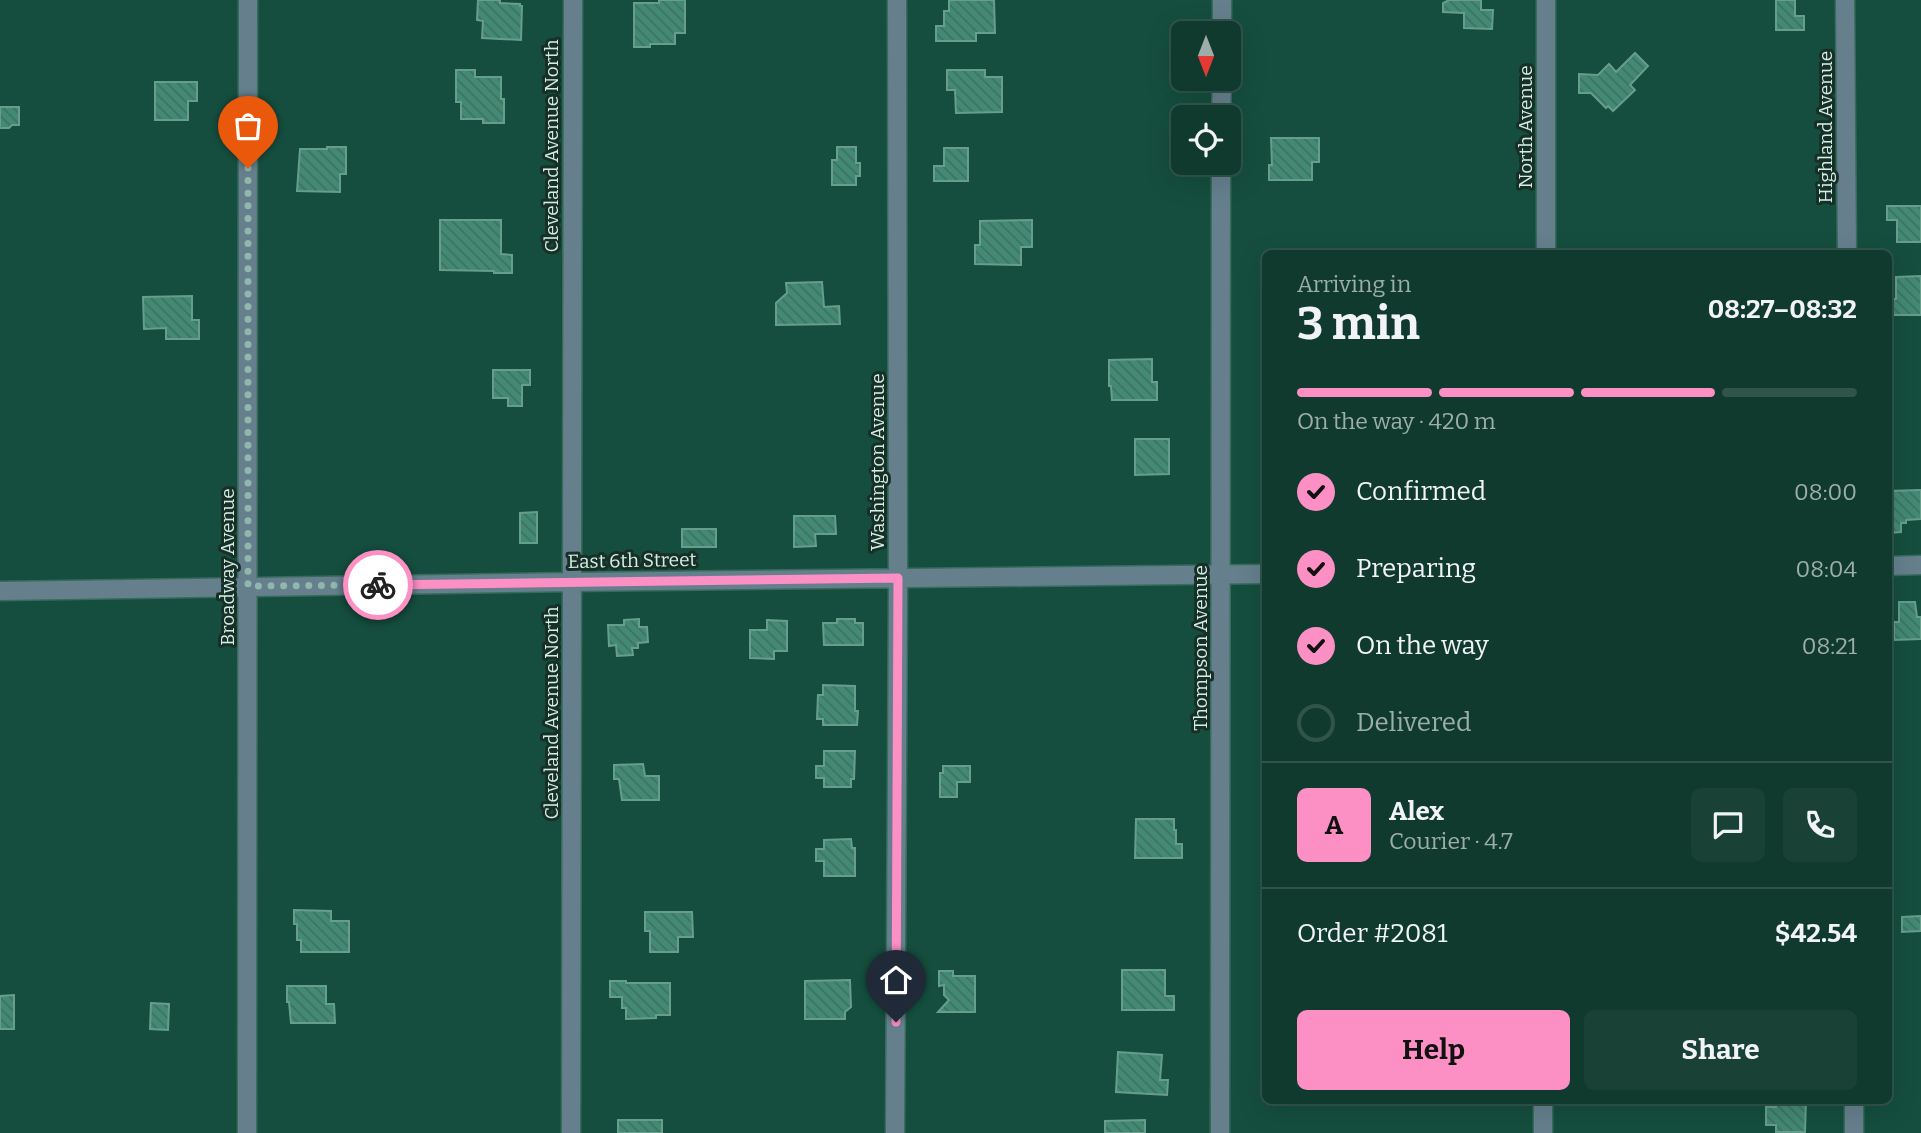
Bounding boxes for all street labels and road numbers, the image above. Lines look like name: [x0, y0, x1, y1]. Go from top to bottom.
street label: Cleveland Avenue North: [540, 39, 563, 253]
street label: Highland Avenue: [1814, 51, 1837, 203]
street label: North Avenue: [1514, 65, 1537, 189]
street label: Washington Avenue: [866, 373, 889, 551]
street label: Broadway Avenue: [216, 488, 239, 646]
street label: East 6th Street: [567, 548, 697, 573]
street label: Thompson Avenue: [1189, 565, 1212, 731]
street label: Cleveland Avenue North: [540, 606, 563, 820]

